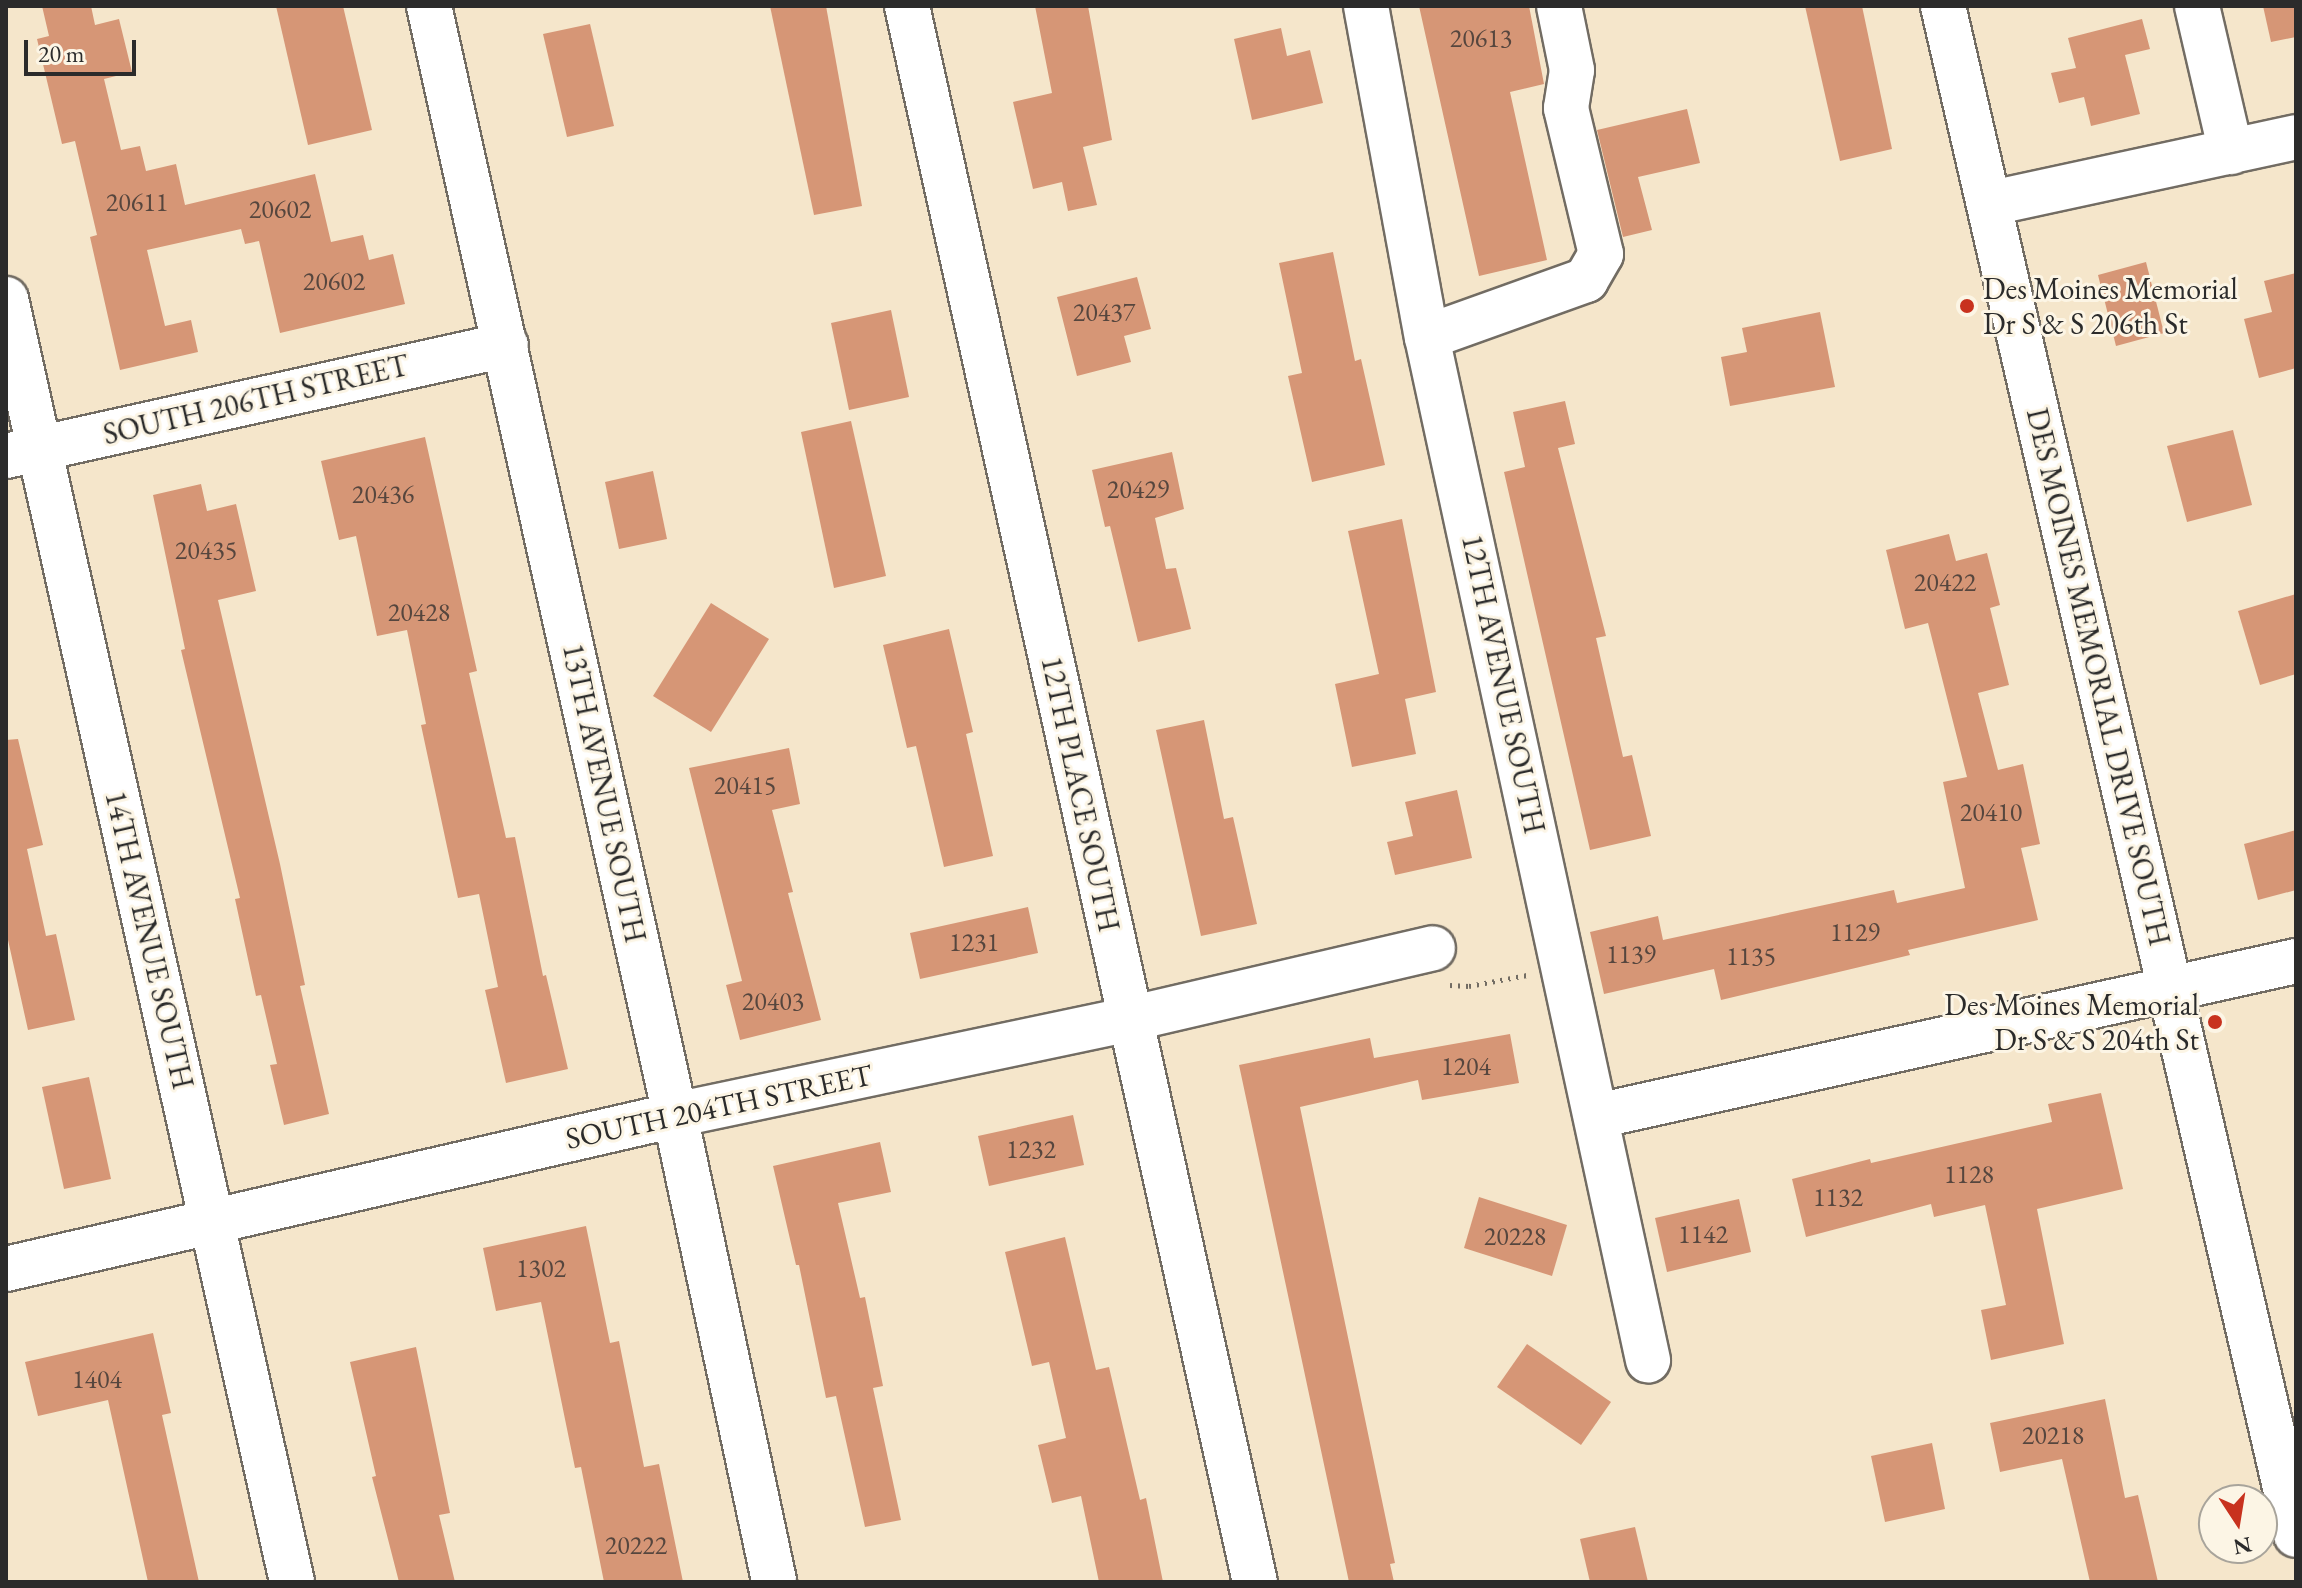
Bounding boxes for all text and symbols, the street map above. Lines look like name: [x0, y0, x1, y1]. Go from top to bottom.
house number: 20613: [1450, 23, 1512, 55]
scale bar: [28, 24, 140, 74]
text: 20 m: [38, 38, 85, 69]
house number: 20611: [106, 187, 168, 219]
house number: 20602: [249, 194, 311, 226]
house number: 20602: [303, 266, 365, 298]
place label: Des Moines Memorial Dr S & S 206th St: [1983, 271, 2238, 342]
house number: 20437: [1073, 297, 1135, 329]
marker: Des Moines Memorial Dr S & S 206th St: [1958, 297, 1976, 315]
street label: SOUTH 206TH STREET: [100, 347, 412, 453]
street label: DES MOINES MEMORIAL DRIVE SOUTH: [2019, 405, 2177, 949]
house number: 20429: [1107, 474, 1169, 506]
house number: 20436: [352, 479, 414, 511]
street label: 12TH AVENUE SOUTH: [1454, 531, 1552, 837]
house number: 20435: [175, 535, 237, 567]
house number: 20422: [1914, 567, 1976, 599]
house number: 20428: [388, 597, 450, 629]
street label: 13TH AVENUE SOUTH: [555, 640, 653, 946]
street label: 12TH PLACE SOUTH: [1033, 653, 1127, 935]
house number: 20415: [714, 770, 776, 802]
street label: 14TH AVENUE SOUTH: [97, 787, 201, 1093]
house number: 20410: [1960, 797, 2022, 829]
house number: 1129: [1830, 917, 1880, 949]
house number: 1231: [949, 927, 999, 959]
house number: 1139: [1606, 939, 1656, 971]
house number: 1135: [1726, 941, 1776, 973]
house number: 20403: [742, 986, 804, 1018]
place label: Des Moines Memorial Dr S & S 204th St: [1944, 987, 2199, 1058]
marker: Des Moines Memorial Dr S & S 204th St: [2206, 1013, 2224, 1031]
house number: 1204: [1441, 1051, 1491, 1083]
street label: SOUTH 204TH STREET: [562, 1057, 876, 1157]
house number: 1232: [1006, 1134, 1056, 1166]
house number: 1128: [1944, 1159, 1994, 1191]
house number: 1132: [1813, 1182, 1863, 1214]
house number: 1142: [1678, 1219, 1728, 1251]
house number: 20228: [1484, 1221, 1546, 1253]
house number: 1302: [516, 1253, 566, 1285]
house number: 1404: [72, 1364, 122, 1396]
house number: 20218: [2022, 1420, 2084, 1452]
north arrow: [2198, 1484, 2278, 1564]
house number: 20222: [605, 1530, 667, 1562]
text: N: [2231, 1530, 2254, 1562]

